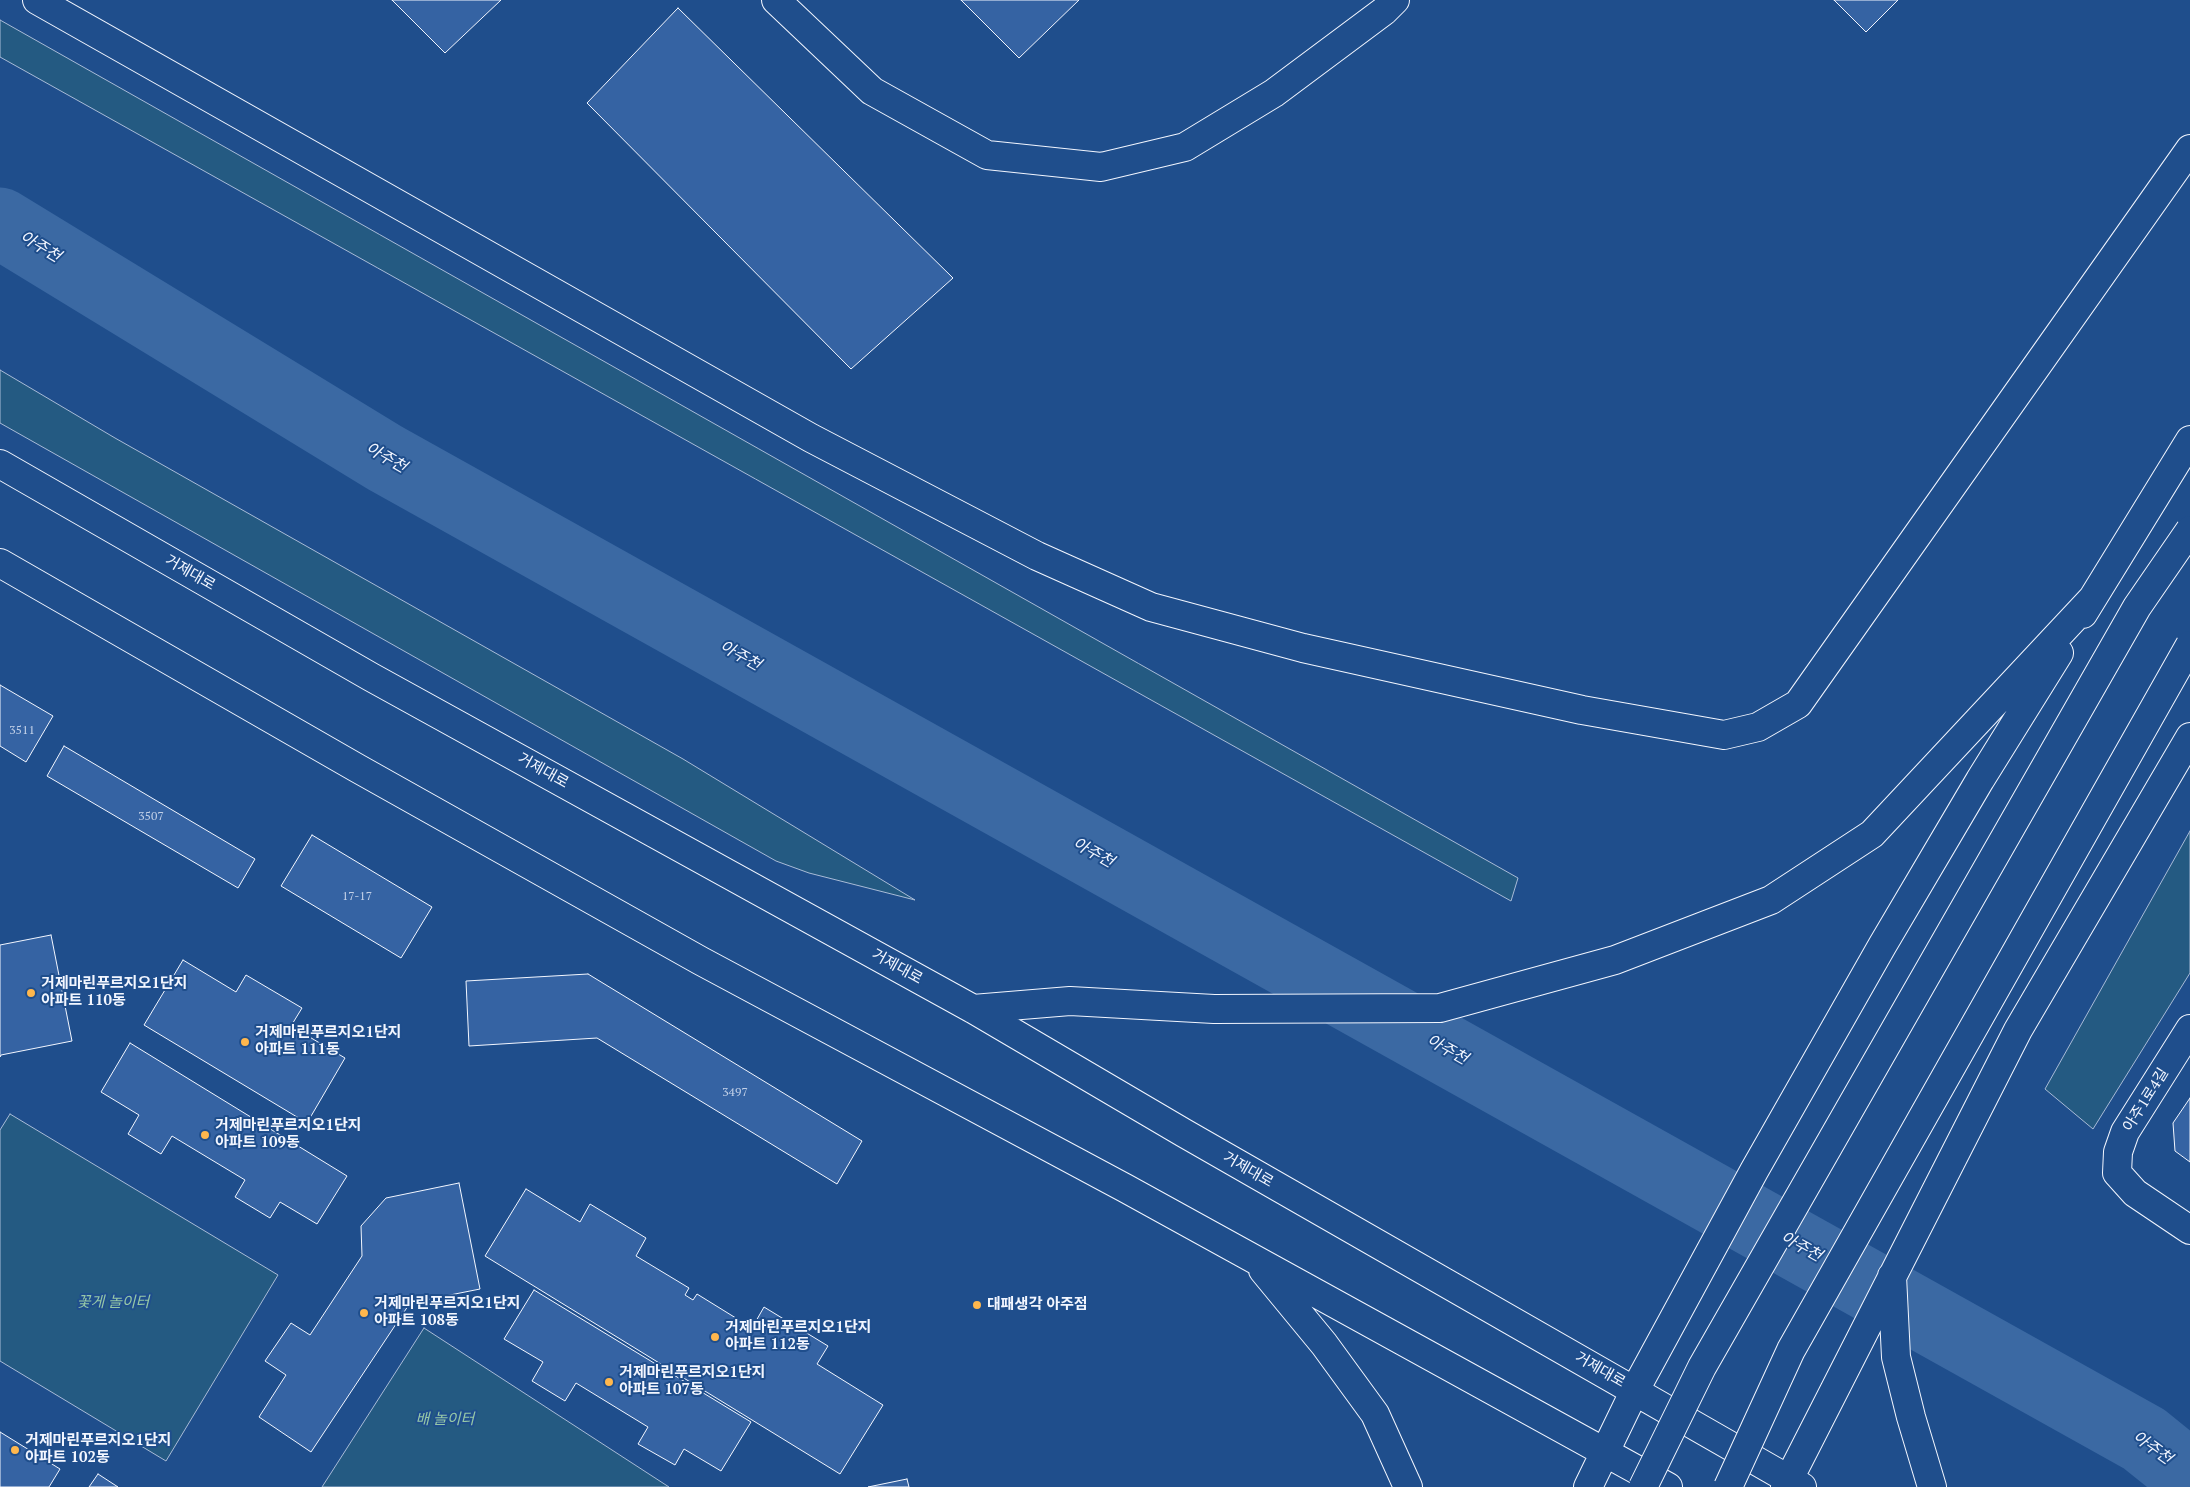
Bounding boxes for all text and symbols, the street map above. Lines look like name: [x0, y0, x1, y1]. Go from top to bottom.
water label: 아주천: [16, 227, 64, 267]
water label: 아주천: [362, 439, 410, 477]
street label: 거제대로: [162, 551, 218, 595]
water label: 아주천: [716, 637, 764, 675]
house number: 3511: [9, 724, 35, 738]
street label: 거제대로: [514, 750, 572, 792]
house number: 3507: [138, 810, 164, 824]
water label: 아주천: [1069, 834, 1117, 872]
house number: 17-17: [342, 890, 372, 904]
street label: 거제대로: [868, 946, 926, 988]
place label: 거제마린푸르지오1단지 아파트 110동: [41, 975, 187, 1010]
marker: 거제마린푸르지오1단지 아파트 110동: [25, 987, 37, 999]
place label: 거제마린푸르지오1단지 아파트 111동: [255, 1024, 401, 1059]
water label: 아주천: [1423, 1031, 1471, 1069]
marker: 거제마린푸르지오1단지 아파트 111동: [239, 1036, 251, 1048]
street label: 아주1로4길: [2120, 1065, 2172, 1135]
house number: 3497: [722, 1086, 748, 1100]
place label: 거제마린푸르지오1단지 아파트 109동: [215, 1117, 361, 1152]
marker: 거제마린푸르지오1단지 아파트 109동: [199, 1129, 211, 1141]
street label: 거제대로: [1220, 1148, 1276, 1192]
water label: 아주천: [1777, 1228, 1825, 1266]
park label: 꽃게 놀이터: [77, 1294, 149, 1312]
place label: 거제마린푸르지오1단지 아파트 108동: [374, 1295, 520, 1330]
place label: 대패생각 아주점: [987, 1296, 1088, 1314]
marker: 대패생각 아주점: [971, 1299, 983, 1311]
marker: 거제마린푸르지오1단지 아파트 108동: [358, 1307, 370, 1319]
place label: 거제마린푸르지오1단지 아파트 112동: [725, 1319, 871, 1354]
marker: 거제마린푸르지오1단지 아파트 112동: [709, 1331, 721, 1343]
street label: 거제대로: [1572, 1348, 1628, 1392]
place label: 거제마린푸르지오1단지 아파트 107동: [619, 1364, 765, 1399]
marker: 거제마린푸르지오1단지 아파트 107동: [603, 1376, 615, 1388]
park label: 배 놀이터: [416, 1411, 474, 1429]
water label: 아주천: [2128, 1427, 2176, 1469]
place label: 거제마린푸르지오1단지 아파트 102동: [25, 1432, 171, 1467]
marker: 거제마린푸르지오1단지 아파트 102동: [9, 1444, 21, 1456]

